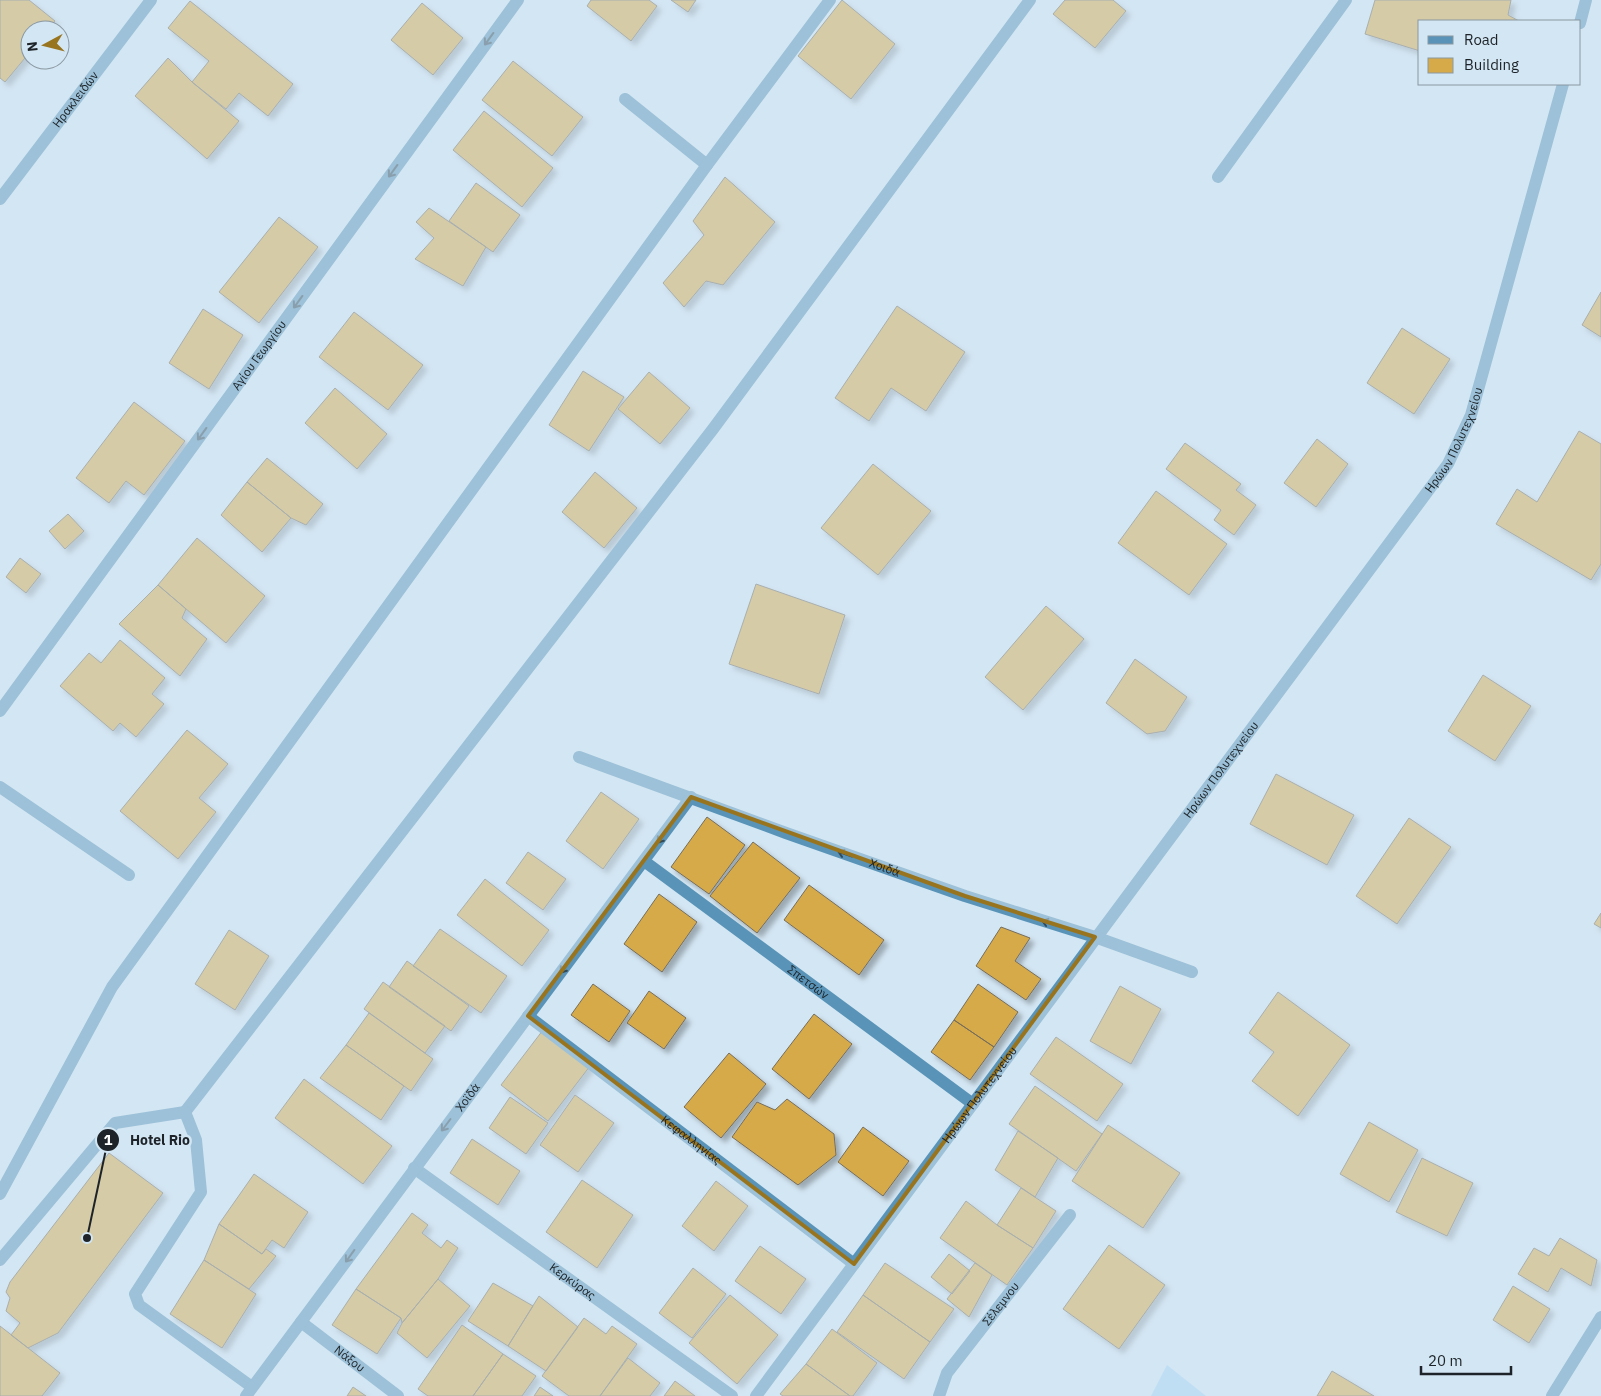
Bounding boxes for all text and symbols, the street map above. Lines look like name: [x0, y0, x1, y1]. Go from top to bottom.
north arrow: [20, 20, 70, 70]
legend: [1418, 20, 1581, 85]
text: Road: [1464, 30, 1499, 49]
one-way arrow: [484, 32, 494, 46]
text: N: [23, 40, 42, 53]
text: Building: [1464, 55, 1519, 74]
street label: Ηρακλειδών: [49, 68, 101, 130]
one-way arrow: [388, 164, 399, 177]
one-way arrow: [293, 295, 303, 309]
street label: Αγίου Γεωργίου: [228, 317, 289, 393]
street label: Ηρώων Πολυτεχνείου: [1421, 385, 1485, 496]
one-way arrow: [197, 426, 207, 440]
street label: Ηρώων Πολυτεχνείου: [1180, 718, 1261, 821]
one-way arrow: [657, 830, 667, 844]
one-way arrow: [838, 849, 854, 858]
street label: Χοιδά: [867, 855, 903, 880]
one-way arrow: [1041, 917, 1057, 927]
one-way arrow: [560, 960, 570, 974]
street label: Σπετσών: [785, 962, 832, 1002]
street label: Ηρώων Πολυτεχνείου: [938, 1043, 1020, 1146]
street label: Χοϊδά: [452, 1080, 483, 1114]
street label: Κεφαλληνίας: [658, 1112, 725, 1168]
one-way arrow: [441, 1118, 452, 1131]
callout: Hotel Rio: [95, 1125, 200, 1154]
text: 1: [103, 1130, 113, 1149]
text: Hotel Rio: [130, 1131, 190, 1149]
one-way arrow: [344, 1249, 355, 1262]
street label: Κερκύρας: [547, 1260, 599, 1303]
street label: Σέλεμνου: [979, 1279, 1022, 1328]
street label: Νάξου: [331, 1342, 368, 1375]
scale bar: [1421, 1344, 1511, 1376]
text: 20 m: [1428, 1351, 1463, 1370]

